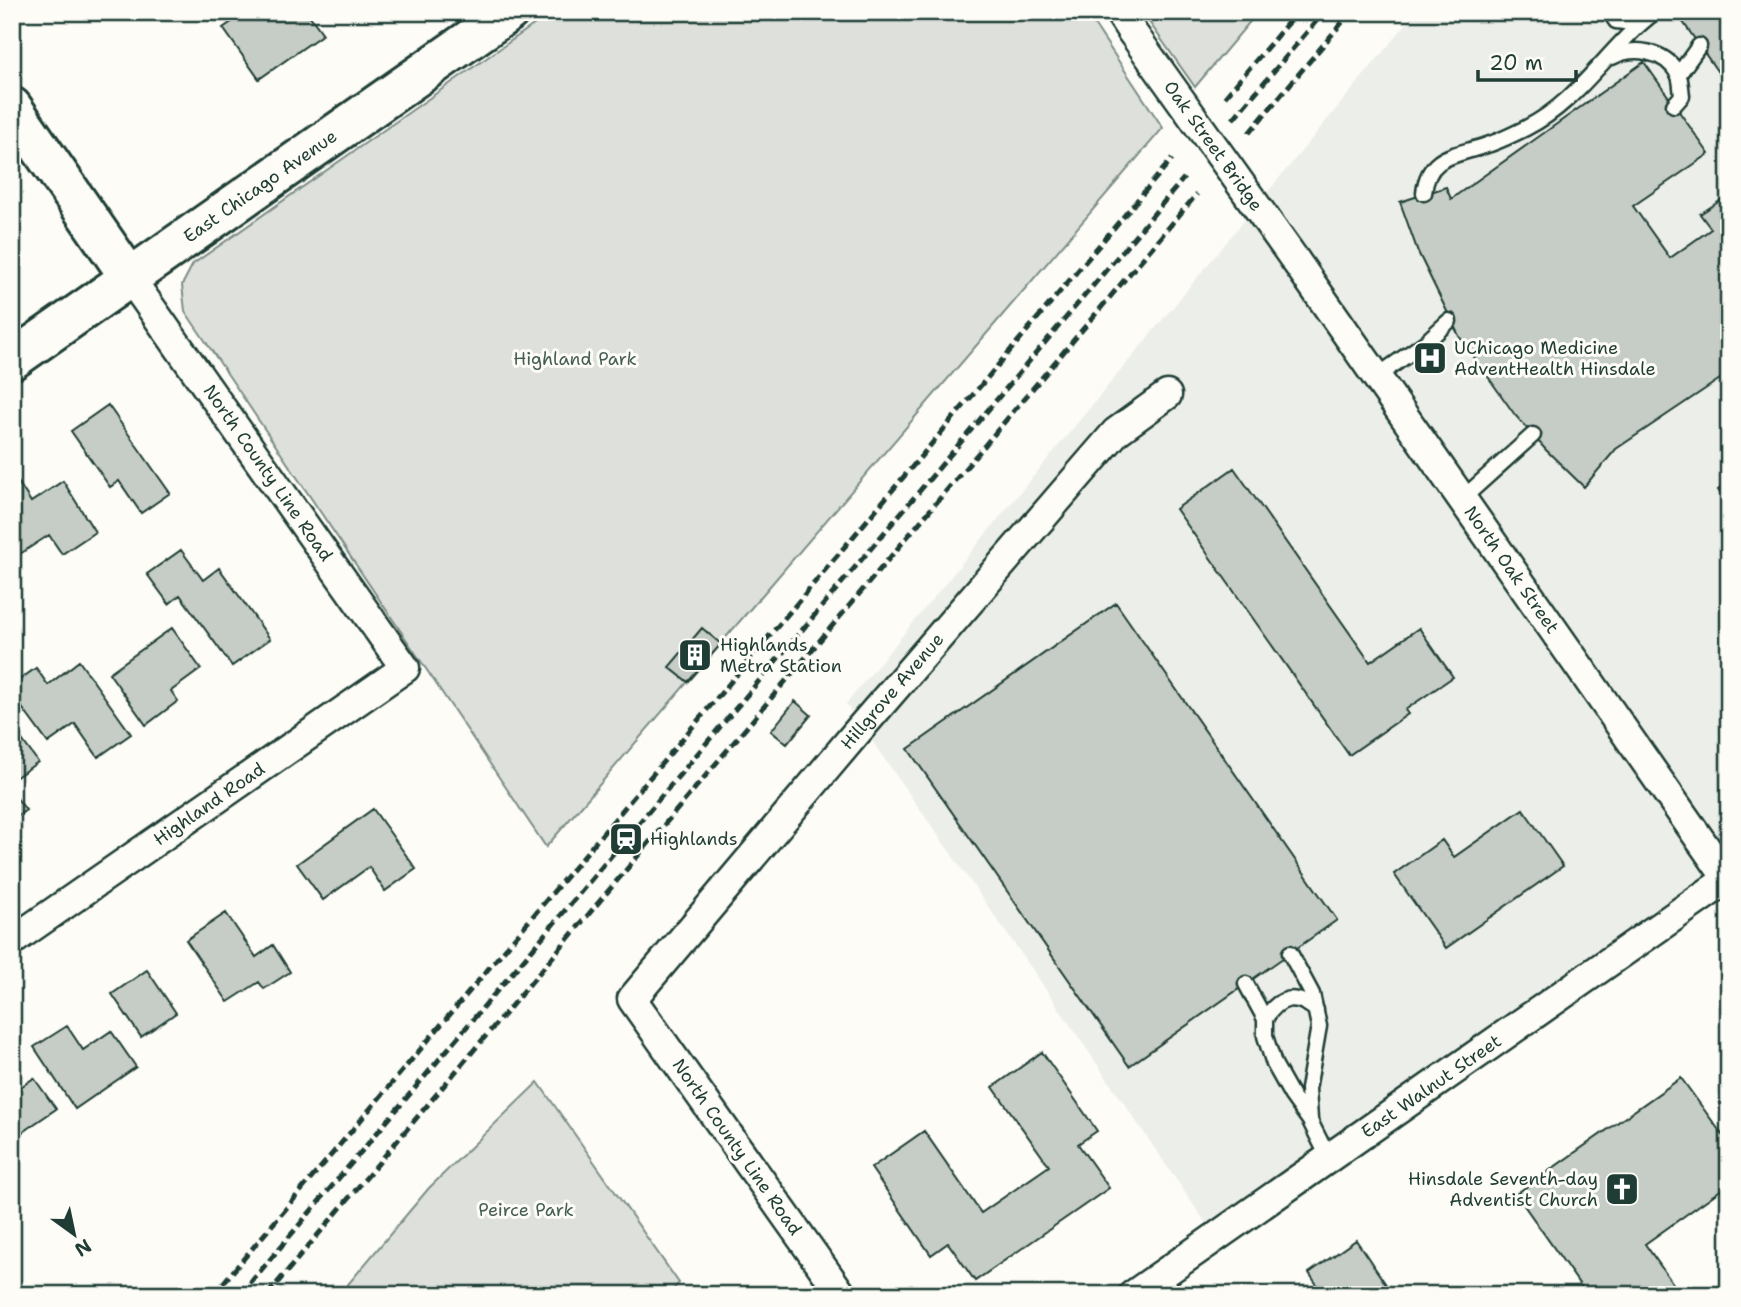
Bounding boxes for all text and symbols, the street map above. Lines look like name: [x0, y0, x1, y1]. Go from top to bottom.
scale bar: [1478, 38, 1576, 82]
text: 20 m: [1489, 49, 1543, 77]
street label: Oak Street Bridge: [1158, 76, 1268, 216]
street label: East Chicago Avenue: [179, 124, 342, 248]
place label: UChicago Medicine AdventHealth Hinsdale: [1454, 336, 1656, 381]
hospital icon: UChicago Medicine AdventHealth Hinsdale: [1411, 339, 1449, 377]
park label: Highland Park: [513, 347, 637, 371]
street label: North County Line Road: [198, 380, 338, 566]
street label: North Oak Street: [1459, 501, 1565, 639]
street label: Hillgrove Avenue: [835, 628, 949, 755]
place label: Highlands Metra Station: [720, 633, 842, 678]
building icon: Highlands Metra Station: [676, 636, 714, 674]
street label: Highland Road: [149, 757, 269, 851]
station icon: Highlands: [607, 820, 645, 858]
place label: Highlands: [650, 827, 738, 851]
street label: East Walnut Street: [1356, 1029, 1506, 1144]
street label: North County Line Road: [667, 1054, 807, 1240]
place label: Hinsdale Seventh-day Adventist Church: [1408, 1167, 1598, 1212]
church icon: Hinsdale Seventh-day Adventist Church: [1603, 1170, 1641, 1208]
north arrow: [38, 1198, 108, 1268]
park label: Peirce Park: [478, 1198, 574, 1222]
text: N: [70, 1233, 96, 1262]

